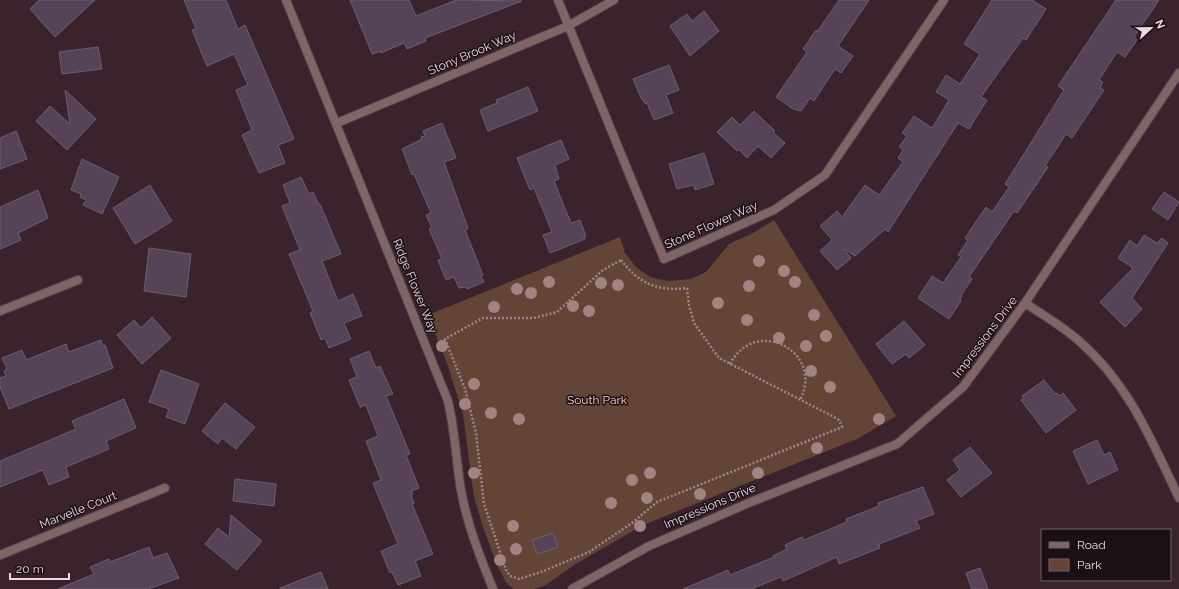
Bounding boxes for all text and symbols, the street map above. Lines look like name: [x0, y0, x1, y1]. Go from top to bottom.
north arrow: [1131, 8, 1171, 48]
text: N: [1152, 18, 1167, 31]
street label: Stony Brook Way: [426, 28, 519, 78]
street label: Stone Flower Way: [662, 198, 760, 252]
street label: Ridge Flower Way: [390, 237, 441, 336]
street label: Impressions Drive: [950, 294, 1020, 380]
park label: South Park: [567, 393, 628, 407]
street label: Impressions Drive: [662, 480, 758, 532]
street label: Marvelle Court: [37, 488, 119, 532]
legend: [1041, 529, 1171, 581]
text: Road: [1077, 538, 1106, 552]
scale bar: [10, 555, 69, 581]
text: Park: [1077, 558, 1102, 572]
text: 20 m: [16, 562, 44, 576]

